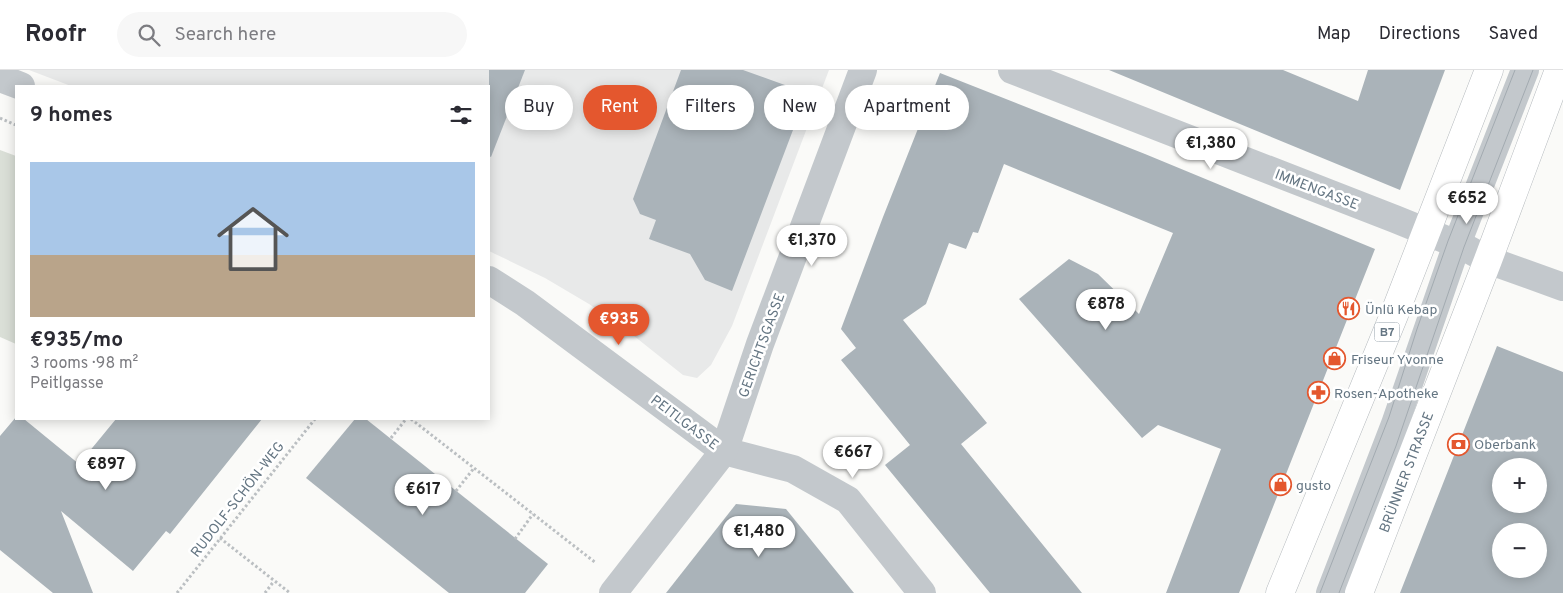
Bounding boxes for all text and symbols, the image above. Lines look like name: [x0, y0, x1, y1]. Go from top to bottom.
search box: [117, 12, 467, 57]
text: Roofr: [25, 20, 87, 50]
icon: search: [135, 21, 163, 49]
text: Search here: [175, 23, 276, 47]
text: Map: [1317, 23, 1351, 46]
text: Directions: [1379, 23, 1461, 46]
text: Saved: [1489, 23, 1538, 46]
chip: Buy: [505, 85, 573, 130]
chip: Rent: [583, 85, 657, 130]
chip: Filters: [667, 85, 754, 130]
chip: New: [764, 85, 835, 130]
chip: Apartment: [845, 85, 969, 130]
icon: filters: [447, 101, 475, 129]
text: 9 homes: [30, 102, 113, 129]
pin: €1,380: [1170, 128, 1252, 170]
text: €1,380: [1186, 134, 1236, 154]
street label: IMMENGASSE: [1272, 167, 1361, 214]
pin: €652: [1437, 182, 1497, 225]
text: €652: [1447, 189, 1487, 209]
icon: home: [208, 194, 298, 284]
pin: €1,370: [771, 224, 853, 267]
text: €1,370: [787, 231, 837, 251]
pin: €878: [1076, 288, 1136, 331]
street label: GERICHTSGASSE: [736, 291, 789, 400]
text: €878: [1087, 295, 1125, 315]
restaurant icon: Ünlü Kebap: [1337, 297, 1361, 321]
place label: Ünlü Kebap: [1365, 301, 1437, 319]
pin: €935: [589, 304, 649, 346]
text: €935: [599, 310, 639, 330]
road number: B7: [1374, 322, 1400, 342]
text: €935/mo: [30, 327, 123, 354]
shop icon: Friseur Yvonne: [1323, 347, 1347, 371]
place label: Friseur Yvonne: [1351, 352, 1444, 369]
text: 3 rooms · 98 m²: [30, 354, 138, 374]
text: Peitlgasse: [30, 374, 104, 394]
pharmacy icon: Rosen-Apotheke: [1306, 381, 1330, 405]
place label: Rosen-Apotheke: [1334, 386, 1438, 403]
street label: PEITLGASSE: [647, 392, 721, 454]
street label: BRÜNNER STRASSE: [1376, 409, 1438, 535]
bank icon: Oberbank: [1446, 432, 1470, 456]
pin: €667: [823, 436, 883, 479]
place label: Oberbank: [1474, 437, 1536, 454]
street label: RUDOLF-SCHÖN-WEG: [187, 438, 289, 561]
text: €667: [834, 443, 872, 463]
pin: €897: [76, 448, 136, 491]
text: €897: [87, 455, 125, 475]
map controls: [1492, 458, 1547, 578]
button: +: [1492, 458, 1547, 513]
shop icon: gusto: [1268, 473, 1292, 497]
pin: €617: [393, 474, 453, 516]
place label: gusto: [1296, 478, 1331, 495]
text: €617: [406, 480, 440, 500]
pin: €1,480: [718, 516, 800, 558]
text: €1,480: [733, 522, 785, 542]
button: −: [1492, 523, 1547, 578]

